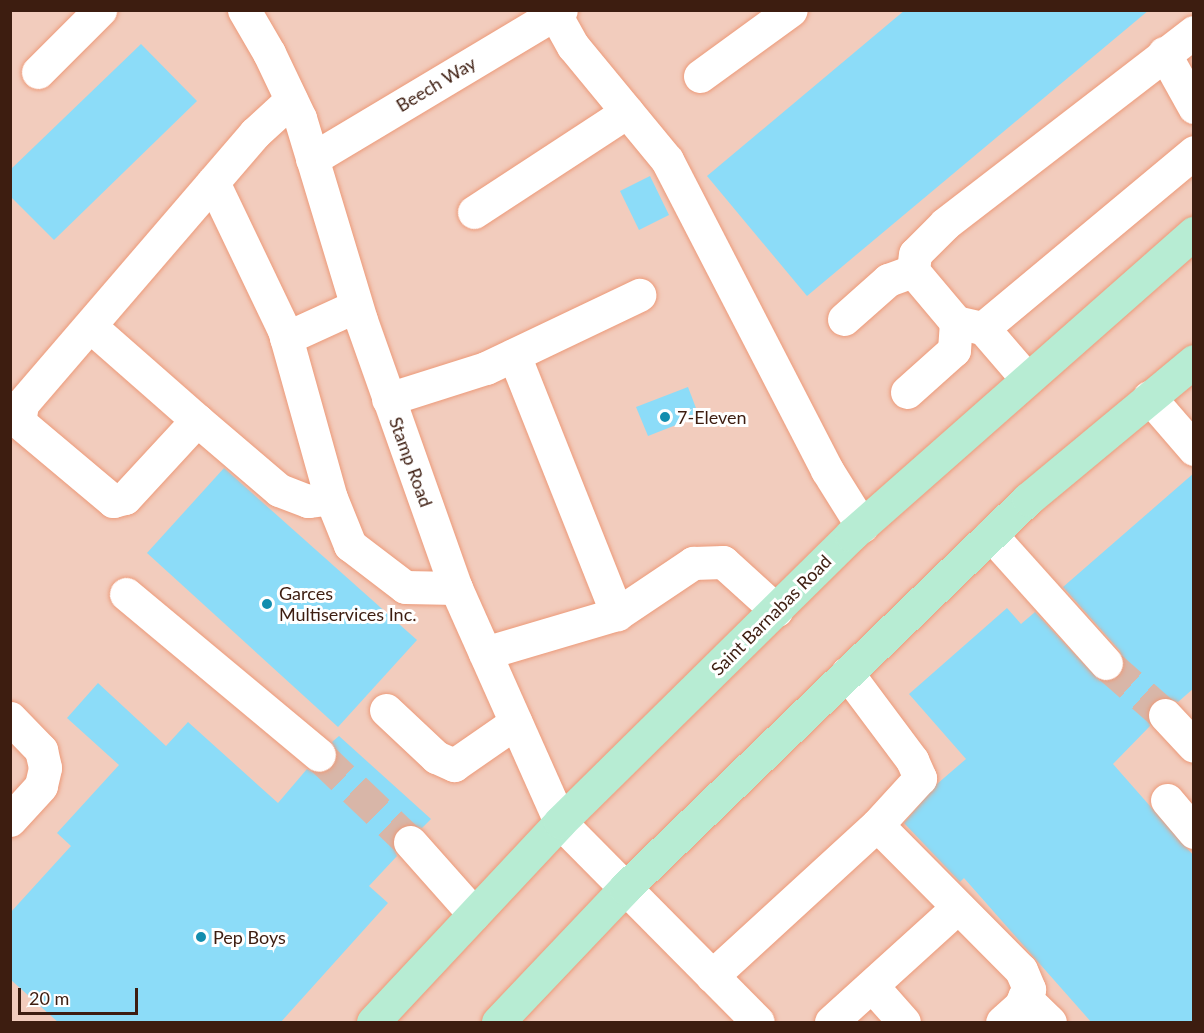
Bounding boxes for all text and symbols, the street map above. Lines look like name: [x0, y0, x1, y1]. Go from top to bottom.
street label: Beech Way: [392, 52, 480, 116]
place label: 7-Eleven: [677, 406, 747, 428]
marker: 7-Eleven: [658, 410, 672, 424]
street label: Stamp Road: [385, 414, 437, 510]
street label: Saint Barnabas Road: [706, 550, 836, 680]
place label: Garces Multiservices Inc.: [279, 583, 417, 626]
marker: Garces Multiservices Inc.: [260, 597, 274, 611]
place label: Pep Boys: [213, 926, 286, 948]
marker: Pep Boys: [194, 930, 208, 944]
scale bar: [21, 976, 141, 1014]
text: 20 m: [29, 987, 69, 1009]

